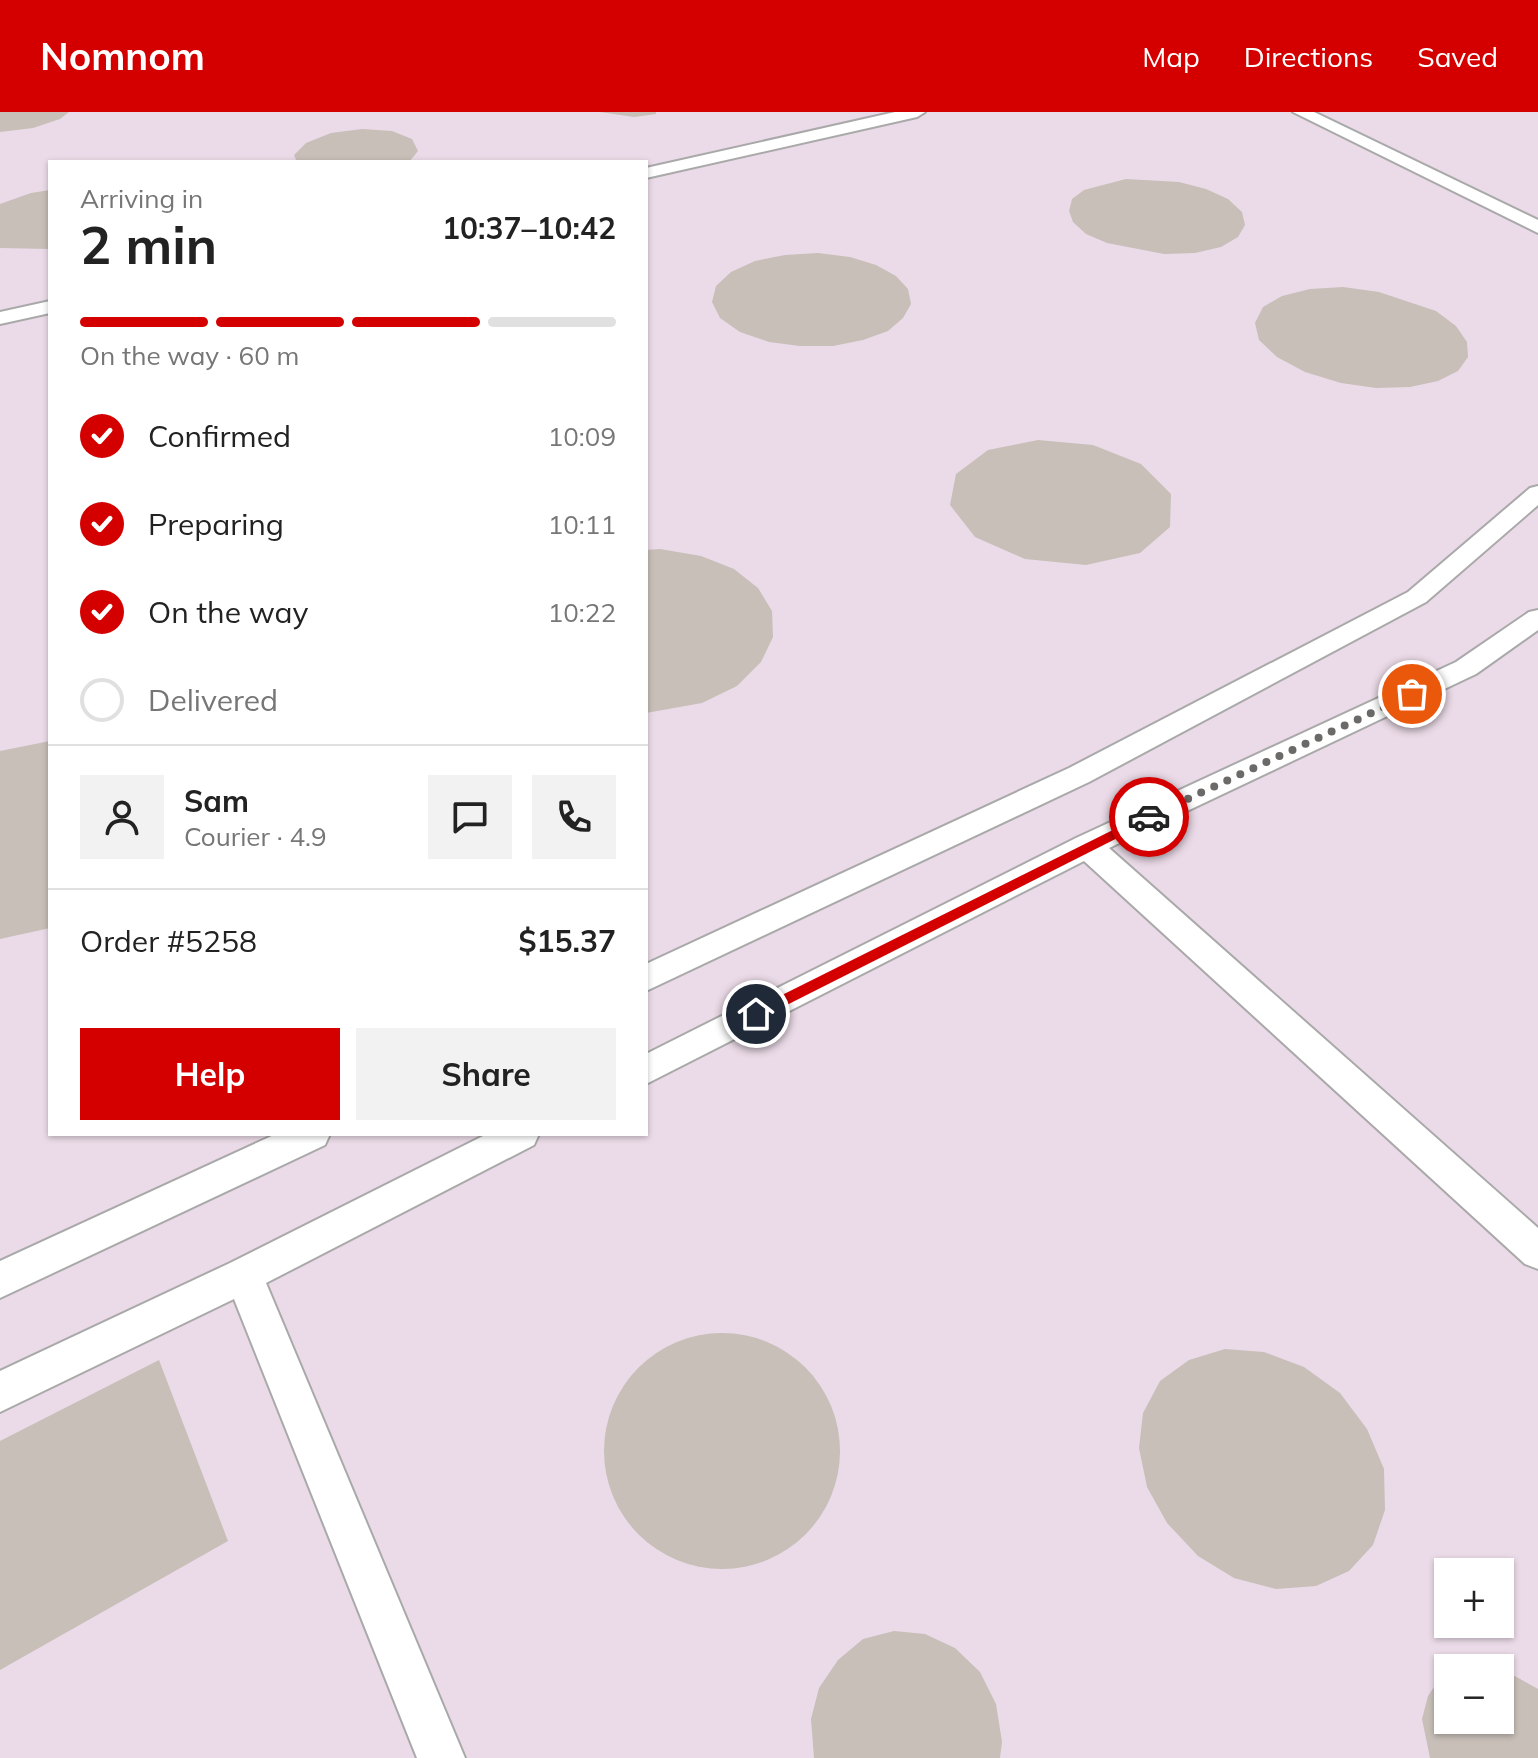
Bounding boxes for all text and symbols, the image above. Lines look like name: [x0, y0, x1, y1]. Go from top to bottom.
text: Nomnom: [40, 32, 205, 80]
text: Map: [1142, 39, 1200, 74]
text: Directions: [1244, 39, 1373, 74]
text: Saved: [1417, 39, 1498, 74]
text: Arriving in: [80, 182, 203, 215]
text: 10:37–10:42: [442, 209, 616, 247]
text: 2 min: [80, 212, 217, 277]
text: On the way · 60 m: [80, 339, 299, 372]
icon: check: [80, 414, 124, 458]
text: Confirmed: [148, 417, 291, 455]
text: 10:09: [548, 420, 616, 453]
icon: check: [80, 502, 124, 546]
text: Preparing: [148, 505, 284, 543]
text: 10:11: [548, 508, 616, 541]
icon: check: [80, 590, 124, 634]
text: On the way: [148, 593, 308, 631]
text: 10:22: [548, 596, 616, 629]
pin: [1378, 660, 1446, 728]
icon: bag: [1390, 672, 1434, 716]
text: Delivered: [148, 681, 278, 719]
button: person: [80, 775, 164, 859]
button: chat: [428, 775, 512, 859]
button: phone: [532, 775, 616, 859]
courier: [1109, 777, 1189, 857]
text: Sam: [184, 782, 249, 820]
icon: car: [1127, 795, 1171, 839]
text: Courier · 4.9: [184, 820, 327, 853]
text: Order #5258: [80, 922, 257, 960]
text: $15.37: [519, 922, 616, 960]
pin: [722, 980, 790, 1048]
icon: home: [734, 992, 778, 1036]
button: Help: [80, 1028, 340, 1120]
button: Share: [356, 1028, 616, 1120]
map controls: [1434, 1558, 1514, 1734]
button: +: [1434, 1558, 1514, 1638]
button: −: [1434, 1654, 1514, 1734]

